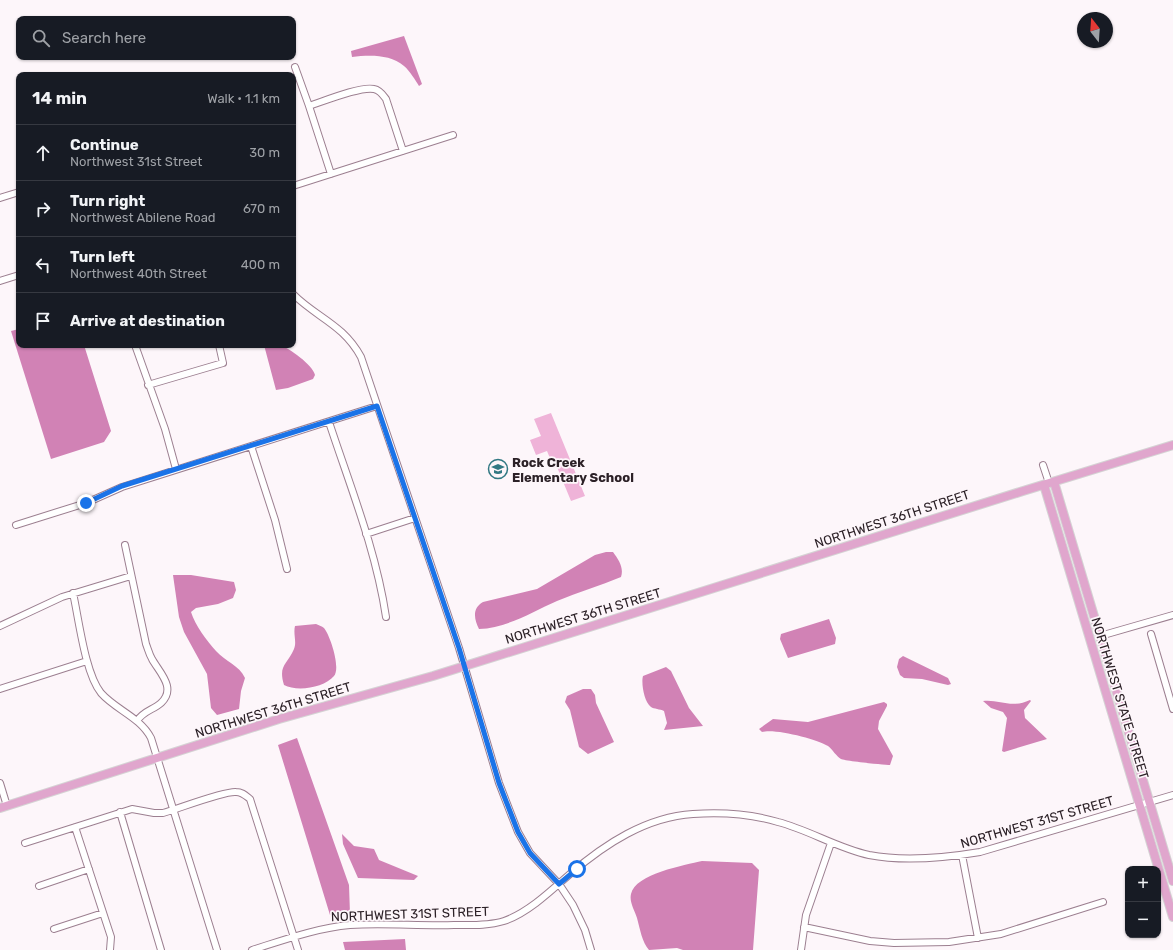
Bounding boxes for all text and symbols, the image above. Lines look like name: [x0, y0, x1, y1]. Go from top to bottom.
north arrow: [1077, 12, 1113, 48]
search box: [16, 16, 296, 60]
icon: search: [30, 27, 52, 49]
text: Search here: [62, 29, 146, 47]
text: 14 min: [32, 88, 87, 108]
text: Walk · 1.1 km: [207, 91, 280, 106]
text: Continue: [70, 136, 139, 154]
icon: ahead: [32, 142, 54, 164]
text: 30 m: [249, 145, 280, 160]
text: Northwest 31st Street: [70, 154, 202, 169]
text: Turn right: [70, 192, 145, 210]
icon: right: [32, 198, 54, 220]
text: 670 m: [243, 201, 280, 216]
text: Northwest Abilene Road: [70, 210, 216, 225]
text: Turn left: [70, 248, 135, 266]
icon: left: [32, 254, 54, 276]
text: 400 m: [241, 257, 280, 272]
text: Northwest 40th Street: [70, 266, 207, 281]
icon: arrive: [32, 310, 54, 332]
text: Arrive at destination: [70, 312, 225, 330]
place label: Rock Creek Elementary School: [512, 455, 634, 485]
school or university icon: Rock Creek Elementary School: [487, 458, 509, 480]
street label: NORTHWEST 36TH STREET: [813, 487, 972, 551]
route end: [77, 494, 95, 512]
street label: NORTHWEST 36TH STREET: [503, 585, 663, 647]
street label: NORTHWEST STATE STREET: [1088, 616, 1152, 781]
street label: NORTHWEST 36TH STREET: [193, 679, 353, 741]
street label: NORTHWEST 31ST STREET: [959, 793, 1116, 851]
route start: [568, 860, 586, 878]
map controls: [1125, 866, 1161, 938]
button: +: [1125, 866, 1161, 902]
button: −: [1125, 902, 1161, 938]
street label: NORTHWEST 31ST STREET: [331, 904, 490, 924]

